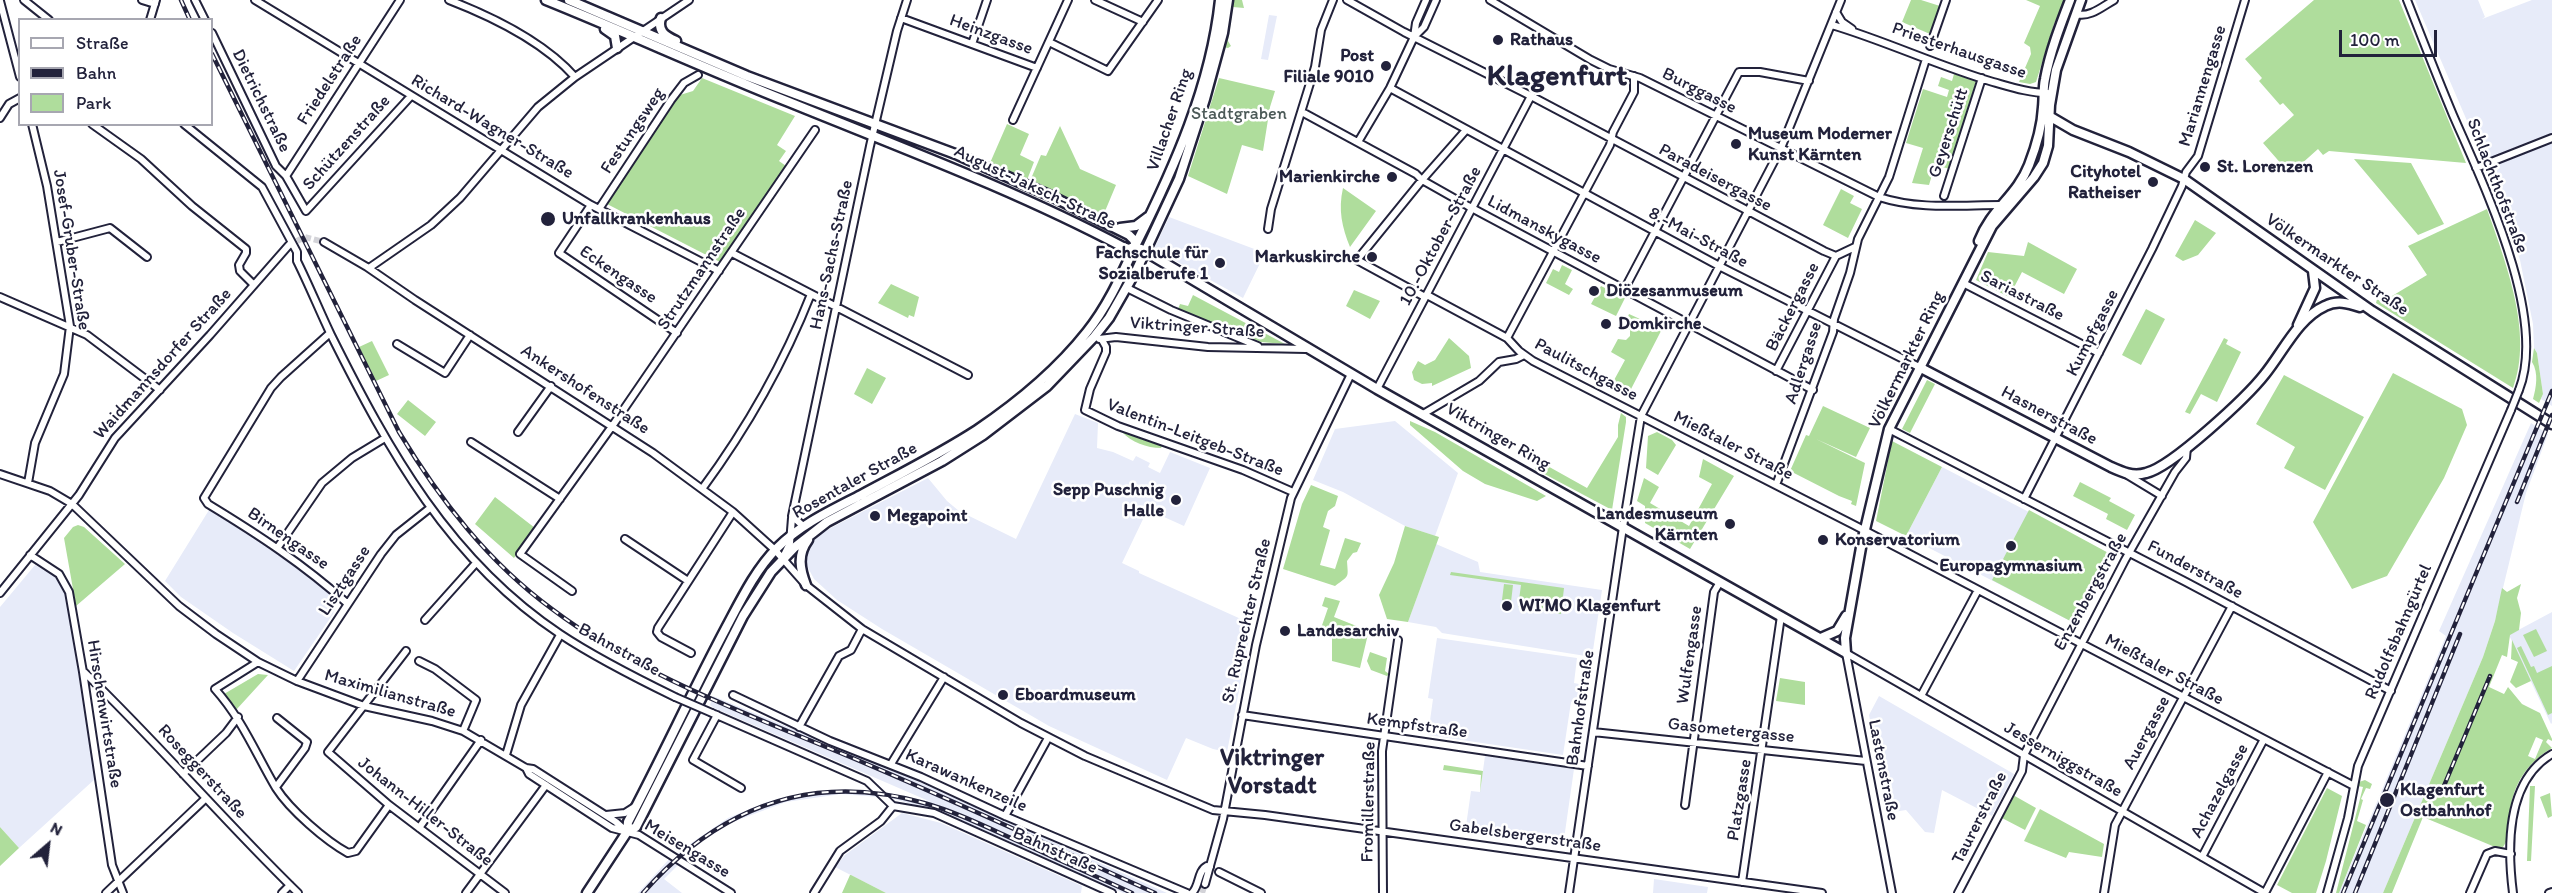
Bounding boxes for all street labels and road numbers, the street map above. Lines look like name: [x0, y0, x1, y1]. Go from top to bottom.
street label: Heinzgasse: [946, 10, 1036, 60]
street label: Priesterhausgasse: [1889, 18, 2029, 84]
street label: Mariannengasse: [2174, 23, 2232, 149]
street label: Friedelstraße: [293, 31, 367, 129]
street label: Dietrichstraße: [227, 46, 295, 156]
street label: Burggasse: [1658, 63, 1740, 119]
street label: Villacher Ring: [1142, 66, 1198, 174]
street label: Richard-Wagner-Straße: [407, 70, 577, 184]
street label: Festungsweg: [596, 84, 670, 178]
street label: Geyerschütt: [1924, 85, 1974, 181]
street label: Schützenstraße: [298, 91, 396, 195]
street label: Schlachthofstraße: [2461, 115, 2533, 257]
street label: Paradeisergasse: [1655, 139, 1775, 217]
street label: August-Jaksch-Straße: [951, 141, 1119, 235]
street label: 10.-Oktober-Straße: [1395, 163, 1487, 309]
street label: Josef-Gruber-Straße: [48, 168, 94, 332]
street label: Hans-Sachs-Straße: [806, 178, 858, 332]
street label: Lidmanskygasse: [1483, 191, 1605, 269]
street label: 8.-Mai-Straße: [1645, 203, 1751, 273]
street label: Strutzmannstraße: [653, 204, 751, 334]
street label: Völkermarkter Straße: [2261, 209, 2413, 321]
street label: Eckengasse: [575, 241, 661, 309]
street label: Bäckergasse: [1761, 259, 1825, 355]
street label: Sariastraße: [1976, 266, 2068, 326]
street label: Waidmannsdorfer Straße: [89, 284, 237, 444]
street label: Kumpfgasse: [2062, 286, 2124, 380]
street label: Völkermarkter Ring: [1864, 288, 1950, 432]
street label: Viktringer Straße: [1129, 313, 1265, 343]
street label: Adlergasse: [1781, 319, 1827, 407]
street label: Paulitschgasse: [1531, 334, 1641, 406]
street label: Ankershofenstraße: [516, 340, 654, 440]
street label: Hasnerstraße: [1997, 382, 2101, 450]
street label: Valentin-Leitgeb-Straße: [1104, 394, 1286, 482]
street label: Viktringer Ring: [1442, 398, 1554, 476]
street label: Mießtaler Straße: [1669, 406, 1797, 486]
street label: Rosentaler Straße: [789, 438, 921, 524]
street label: Birnengasse: [243, 503, 333, 575]
street label: Enzenbergstraße: [2050, 529, 2132, 655]
street label: Funderstraße: [2143, 536, 2247, 604]
street label: St. Ruprechter Straße: [1218, 537, 1276, 705]
street label: Lisztgasse: [314, 542, 376, 620]
street label: Rudolfsbahngürtel: [2361, 561, 2437, 703]
street label: Wulfengasse: [1672, 604, 1708, 706]
street label: Bahnstraße: [574, 619, 664, 681]
street label: Mießtaler Straße: [2101, 629, 2227, 711]
street label: Hirschenwirtstraße: [82, 638, 126, 790]
street label: Bahnhofstraße: [1562, 649, 1600, 767]
street label: Maximilianstraße: [322, 665, 458, 723]
street label: Auergasse: [2119, 693, 2175, 773]
street label: Kempfstraße: [1365, 708, 1469, 744]
street label: Gasometergasse: [1667, 714, 1795, 748]
street label: Lastenstraße: [1863, 717, 1903, 823]
street label: Jesserniggstraße: [2000, 717, 2126, 803]
street label: Roseggerstraße: [153, 720, 251, 824]
street label: Achazelgasse: [2186, 740, 2254, 842]
street label: Fromillerstraße: [1357, 741, 1381, 863]
street label: Karawankenzeile: [902, 744, 1030, 818]
street label: Johann-Hiller-Straße: [353, 753, 497, 871]
street label: Platzgasse: [1723, 757, 1757, 843]
street label: Taurerstraße: [1948, 768, 2012, 868]
street label: Meisengasse: [640, 815, 734, 883]
street label: Gabelsbergerstraße: [1448, 815, 1602, 857]
street label: Bahnstraße: [1009, 823, 1101, 879]

